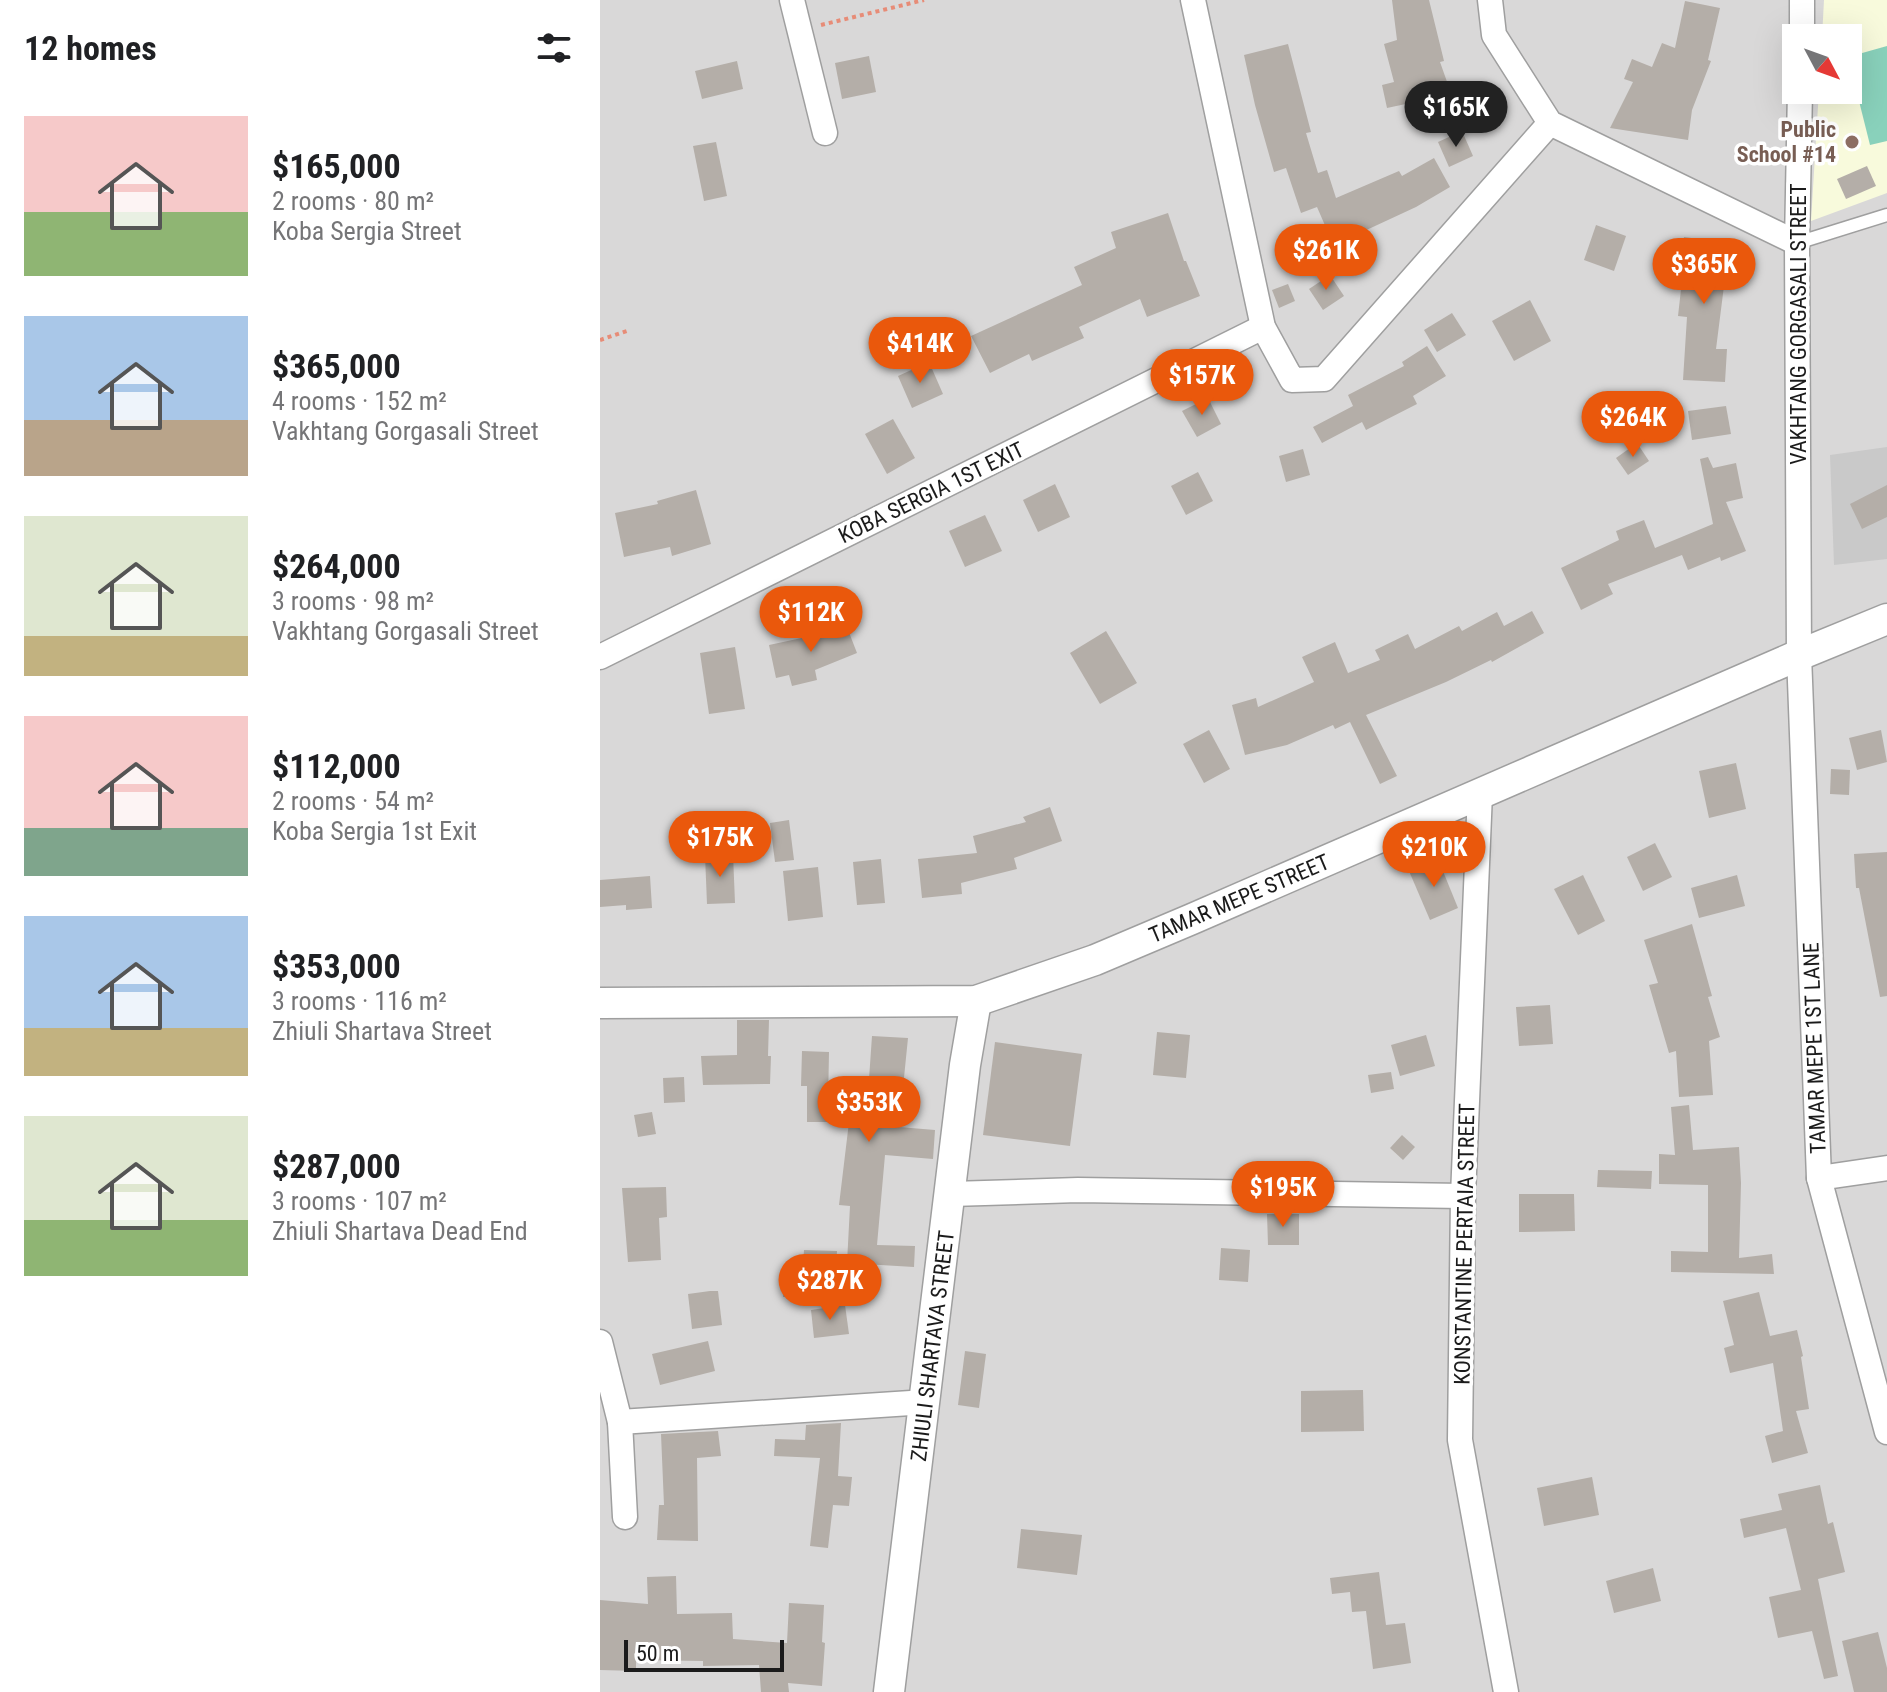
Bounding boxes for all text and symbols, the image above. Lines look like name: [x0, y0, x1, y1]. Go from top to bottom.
north arrow: [1782, 24, 1862, 104]
map controls: [1782, 24, 1862, 104]
icon: filters: [532, 26, 576, 70]
text: 12 homes: [24, 28, 157, 68]
pin: $165K: [1400, 81, 1512, 149]
text: $165K: [1423, 92, 1489, 122]
place label: Public School #14: [1737, 117, 1836, 167]
marker: Public School #14: [1843, 133, 1861, 151]
text: $165,000: [272, 146, 401, 186]
icon: home: [88, 148, 184, 244]
street label: VAKHTANG GORGASALI STREET: [1786, 183, 1811, 465]
text: 2 rooms · 80 m²: [272, 186, 434, 216]
text: Koba Sergia Street: [272, 216, 462, 246]
pin: $261K: [1270, 224, 1382, 292]
text: $261K: [1293, 235, 1359, 265]
pin: $365K: [1648, 238, 1760, 306]
text: $365K: [1671, 249, 1737, 279]
pin: $414K: [864, 317, 976, 385]
text: $414K: [887, 328, 953, 358]
text: $365,000: [272, 346, 401, 386]
icon: home: [88, 348, 184, 444]
pin: $157K: [1146, 349, 1258, 417]
text: $157K: [1169, 360, 1235, 390]
text: 4 rooms · 152 m²: [272, 386, 447, 416]
pin: $264K: [1577, 391, 1689, 459]
text: $264K: [1600, 402, 1666, 432]
text: Vakhtang Gorgasali Street: [272, 416, 539, 446]
street label: KOBA SERGIA 1ST EXIT: [834, 437, 1028, 548]
text: $264,000: [272, 546, 401, 586]
icon: home: [88, 548, 184, 644]
text: 3 rooms · 98 m²: [272, 586, 434, 616]
pin: $112K: [755, 586, 867, 654]
text: $112K: [778, 597, 844, 627]
text: Vakhtang Gorgasali Street: [272, 616, 539, 646]
text: $112,000: [272, 746, 401, 786]
icon: home: [88, 748, 184, 844]
text: 2 rooms · 54 m²: [272, 786, 434, 816]
pin: $175K: [664, 811, 776, 879]
text: Koba Sergia 1st Exit: [272, 816, 477, 846]
pin: $210K: [1378, 821, 1490, 889]
text: $175K: [687, 822, 753, 852]
text: $210K: [1401, 832, 1467, 862]
street label: TAMAR MEPE STREET: [1145, 849, 1333, 948]
street label: TAMAR MEPE 1ST LANE: [1798, 942, 1831, 1154]
text: $353,000: [272, 946, 401, 986]
icon: home: [88, 948, 184, 1044]
text: 3 rooms · 116 m²: [272, 986, 447, 1016]
text: Zhiuli Shartava Street: [272, 1016, 492, 1046]
pin: $353K: [813, 1076, 925, 1144]
text: $353K: [836, 1087, 902, 1117]
street label: KONSTANTINE PERTAIA STREET: [1450, 1103, 1479, 1385]
text: $287,000: [272, 1146, 401, 1186]
icon: home: [88, 1148, 184, 1244]
pin: $195K: [1227, 1161, 1339, 1229]
text: $195K: [1250, 1172, 1316, 1202]
text: 3 rooms · 107 m²: [272, 1186, 447, 1216]
text: Zhiuli Shartava Dead End: [272, 1216, 528, 1246]
street label: ZHIULI SHARTAVA STREET: [906, 1229, 959, 1463]
pin: $287K: [774, 1254, 886, 1322]
text: $287K: [797, 1265, 863, 1295]
scale bar: [624, 1636, 784, 1672]
text: 50 m: [636, 1641, 679, 1666]

